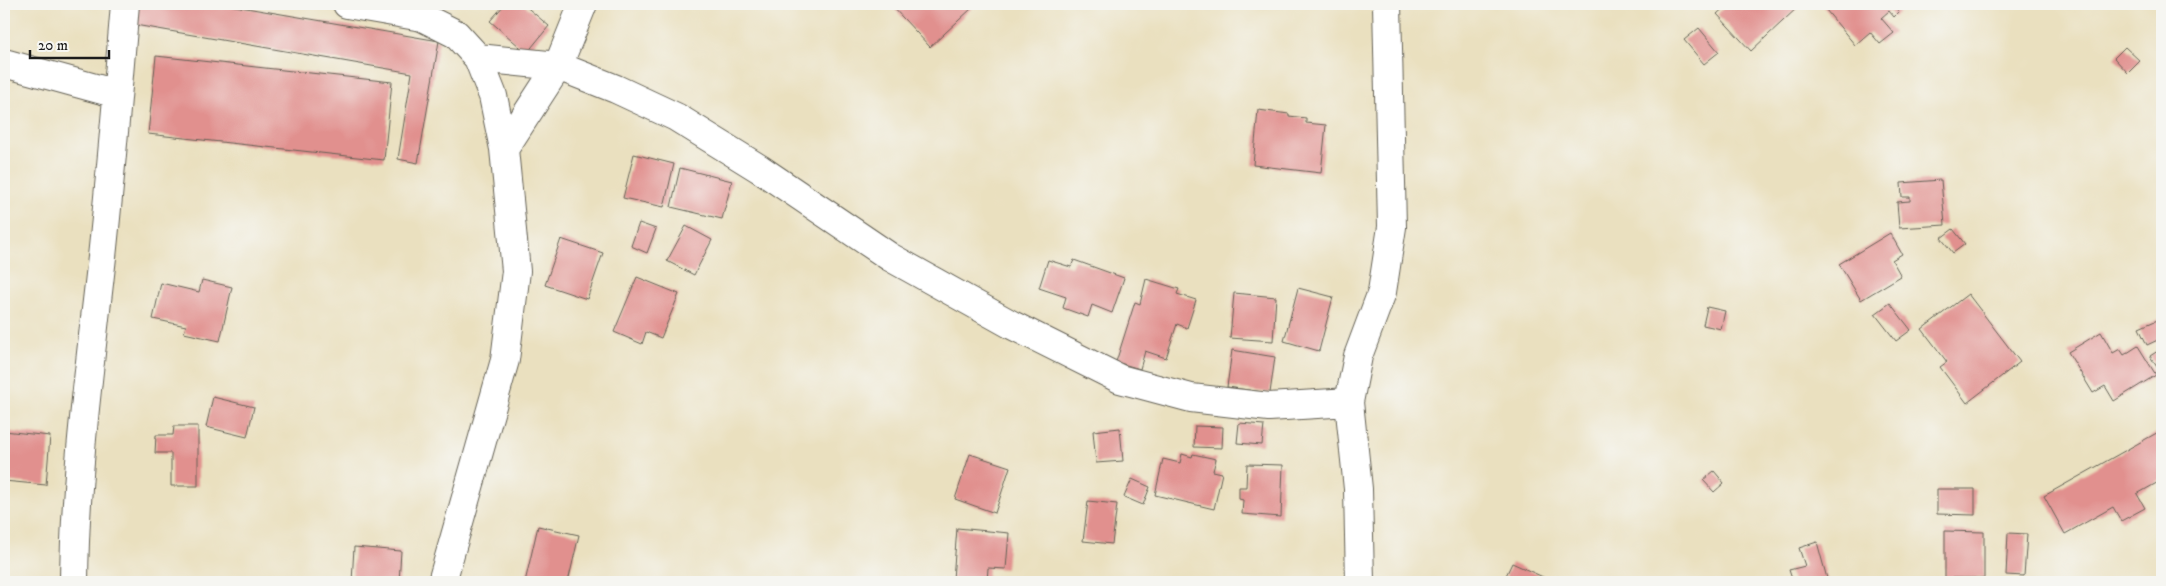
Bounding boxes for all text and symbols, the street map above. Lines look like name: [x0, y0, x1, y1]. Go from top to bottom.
scale bar: [30, 28, 109, 60]
text: 20 m: [38, 36, 68, 55]

